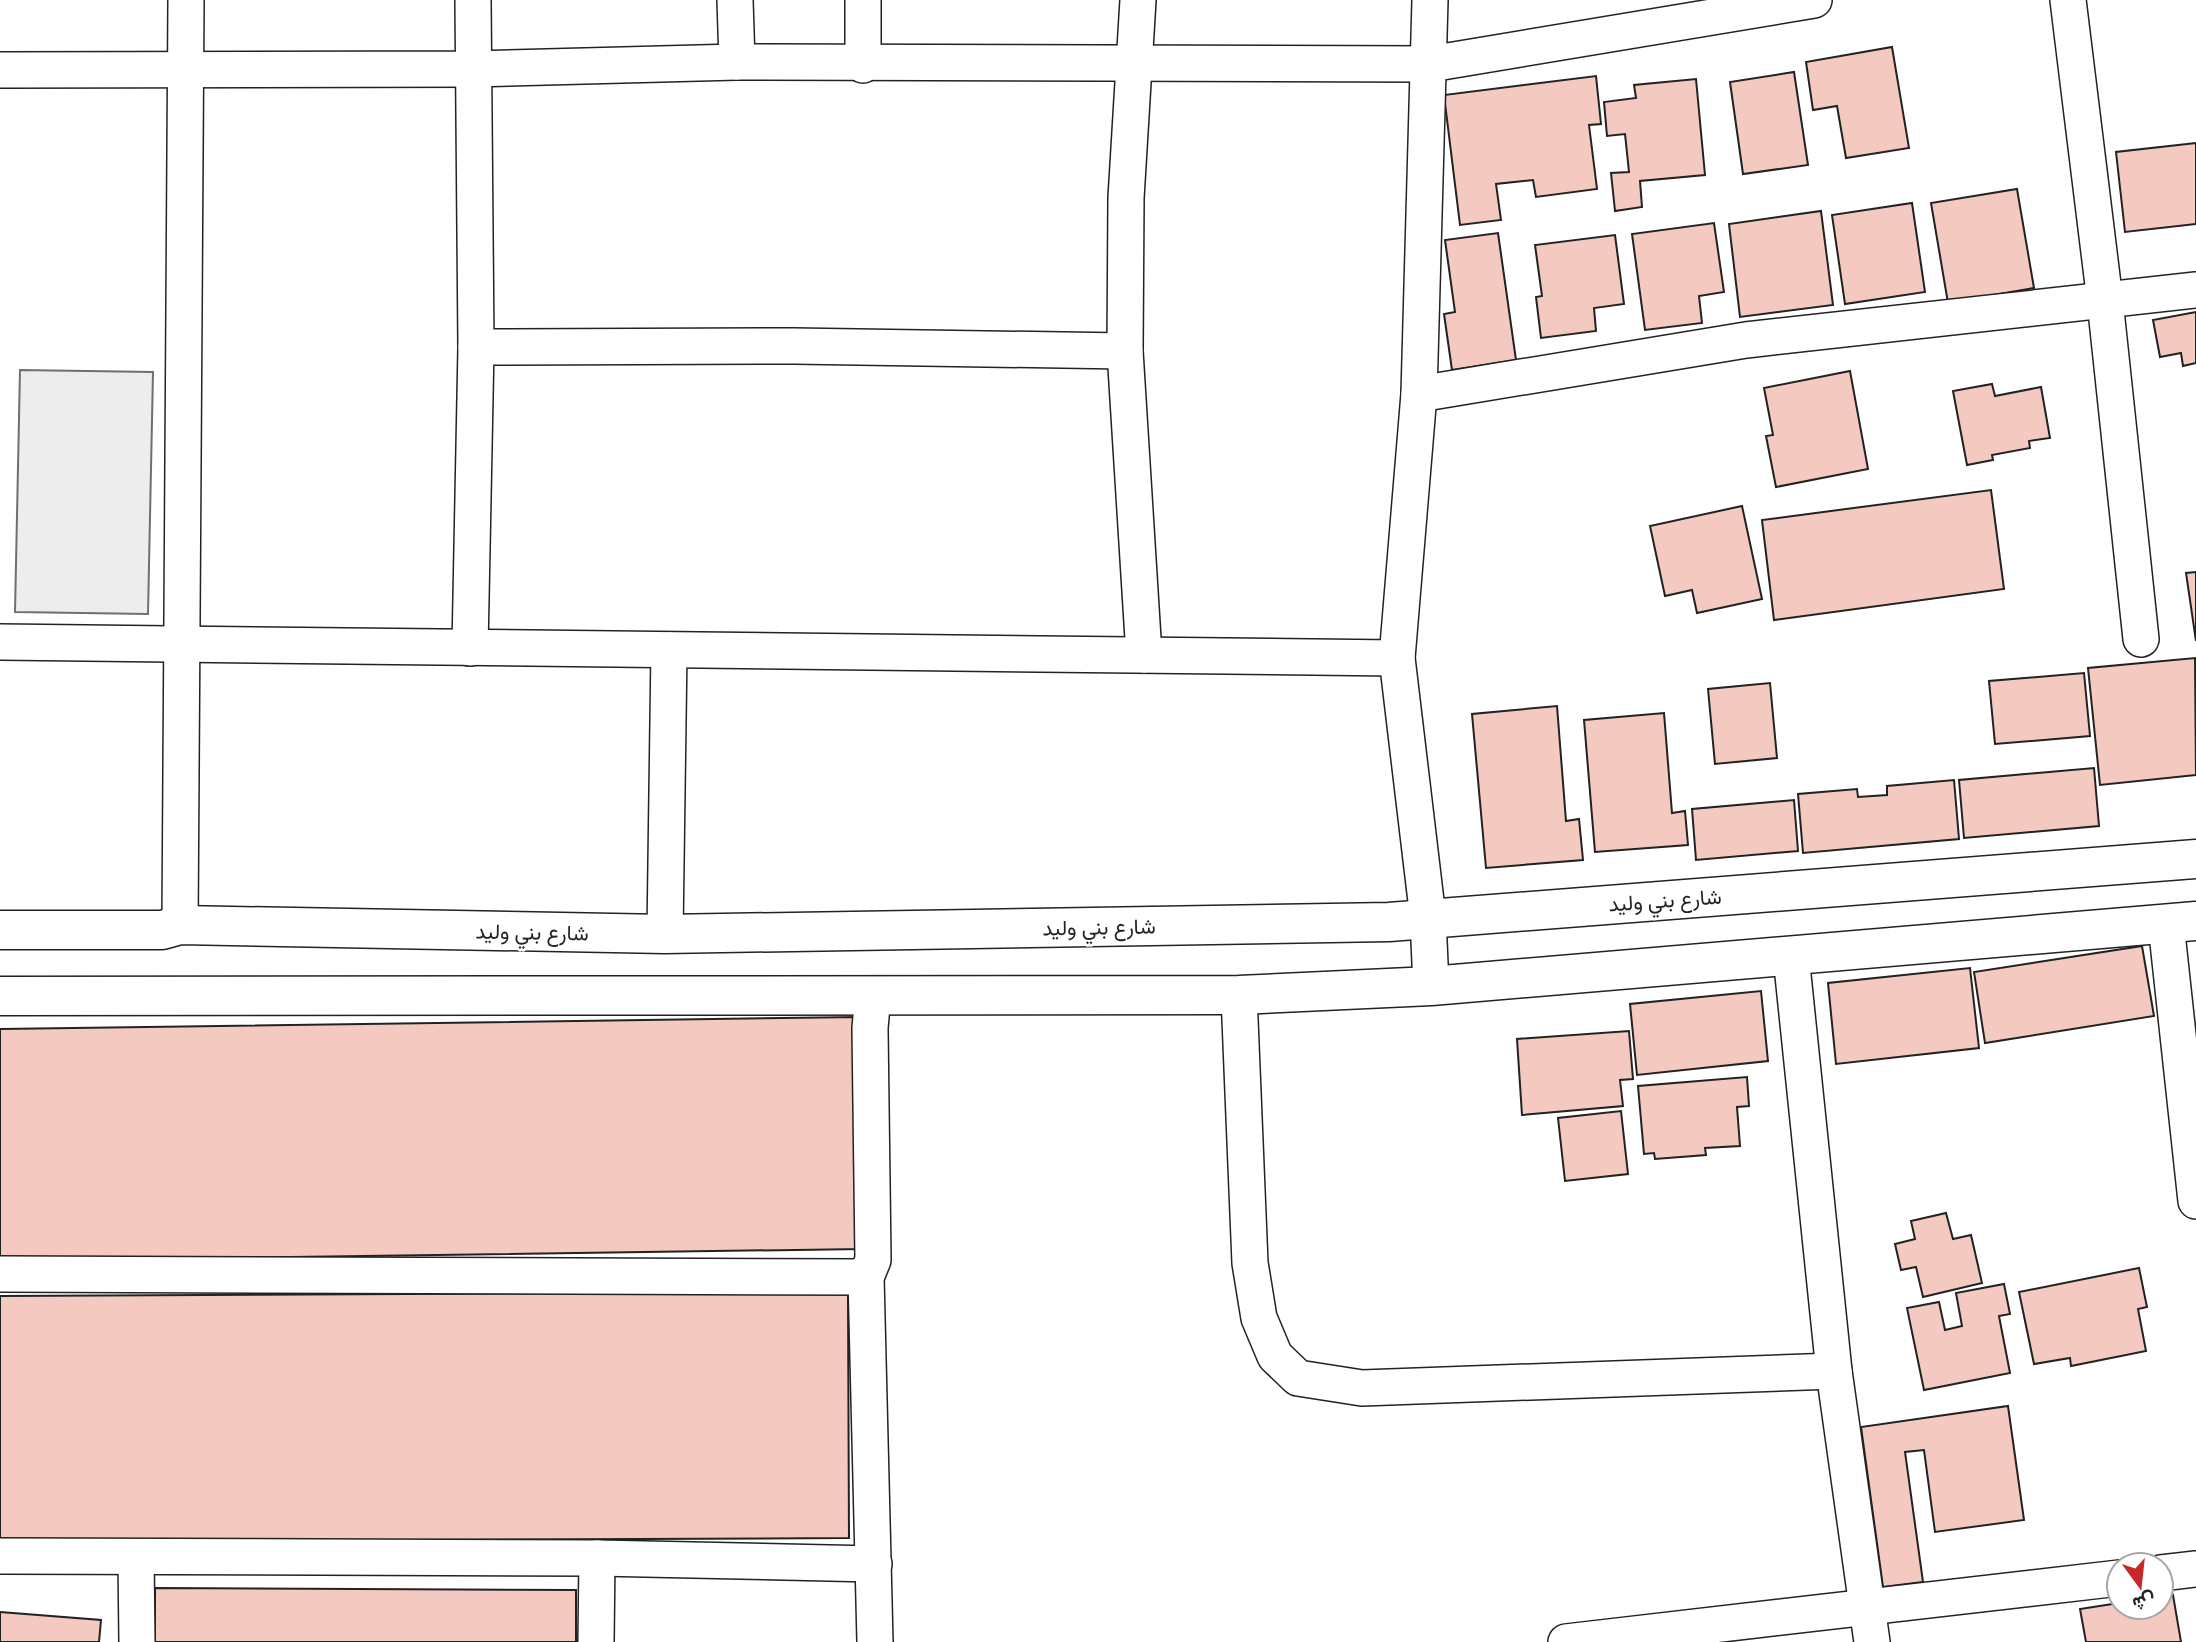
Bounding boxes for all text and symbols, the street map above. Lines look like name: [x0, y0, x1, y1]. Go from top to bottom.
street label: شارع بني وليد: [1608, 884, 1723, 921]
street label: شارع بني وليد: [1042, 914, 1156, 945]
street label: شارع بني وليد: [475, 919, 589, 950]
north arrow: [2105, 1551, 2175, 1621]
text: ش: [2130, 1588, 2158, 1616]

